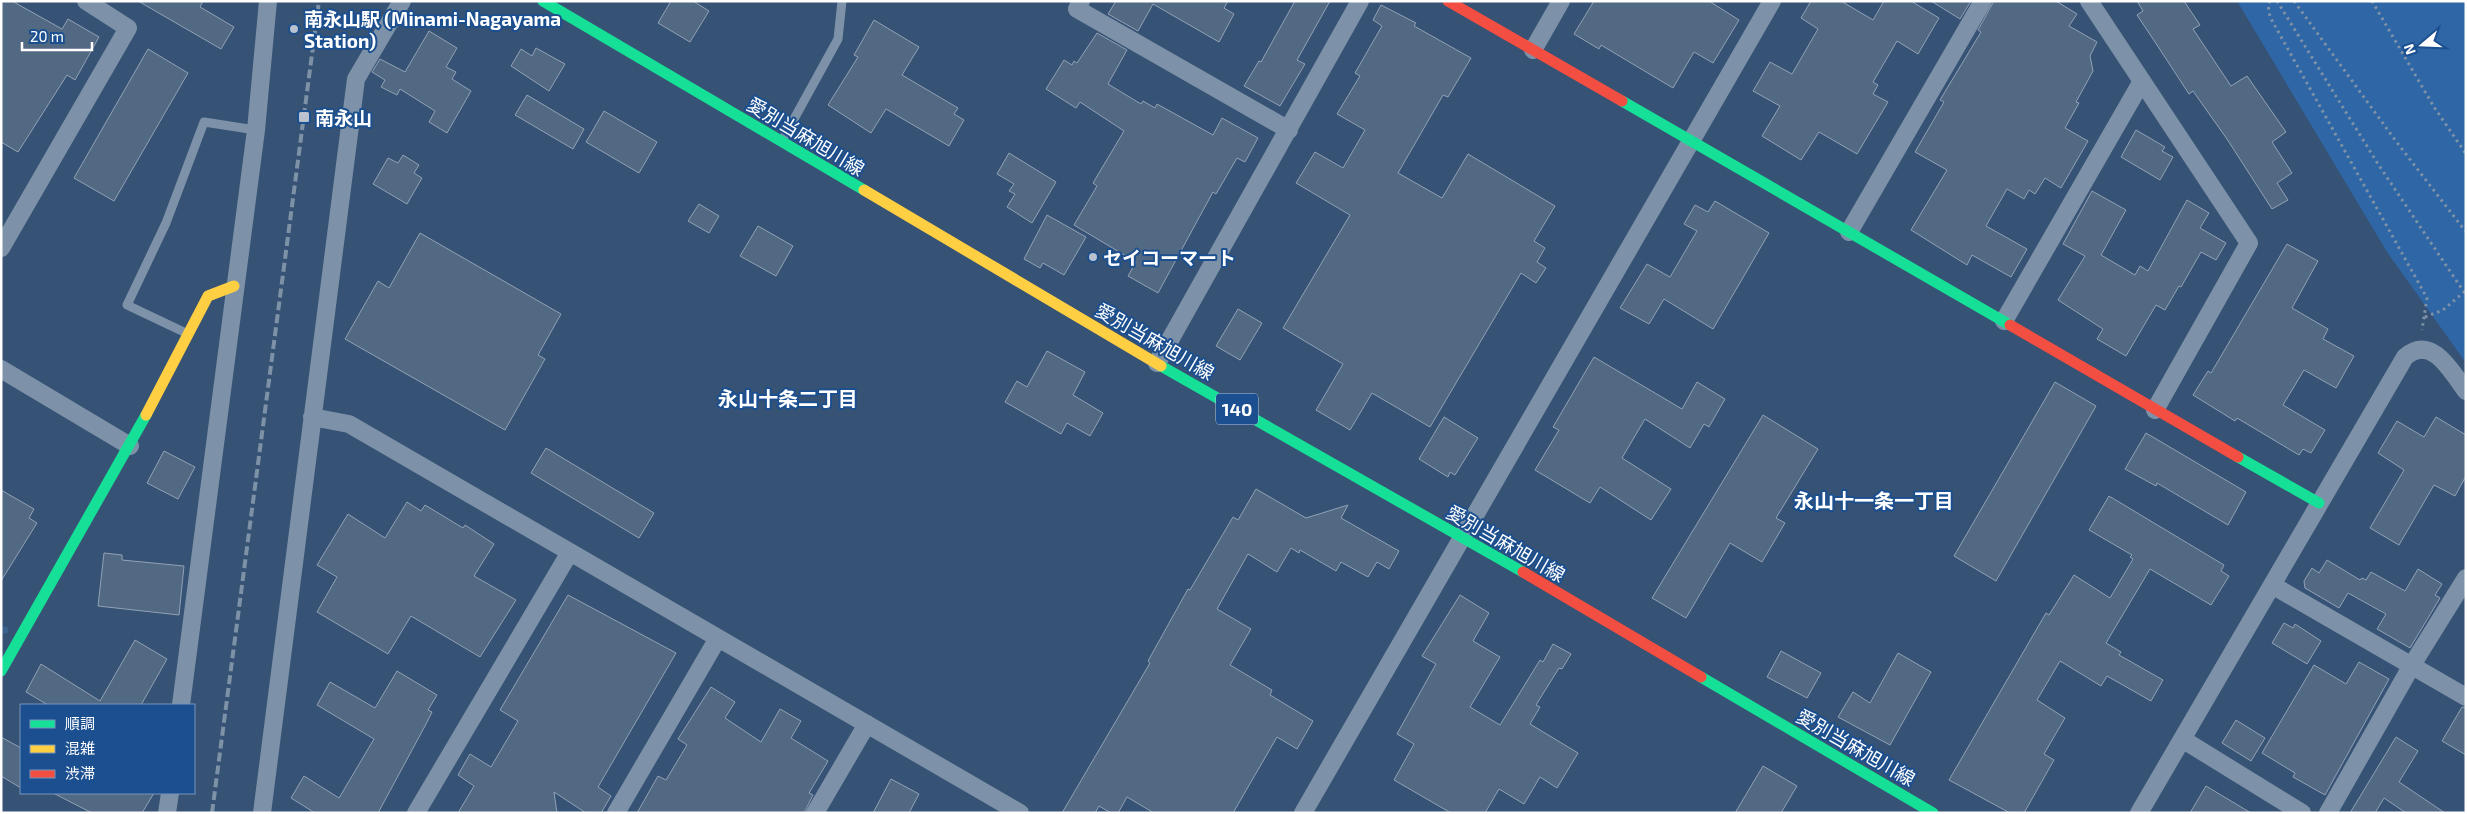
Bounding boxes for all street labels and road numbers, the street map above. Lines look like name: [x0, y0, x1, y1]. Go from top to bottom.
street label: 愛別当麻旭川線: [743, 92, 869, 180]
street label: 愛別当麻旭川線: [1092, 298, 1218, 384]
road number: 140: [1216, 394, 1258, 424]
street label: 愛別当麻旭川線: [1443, 500, 1569, 586]
street label: 愛別当麻旭川線: [1793, 704, 1919, 790]

